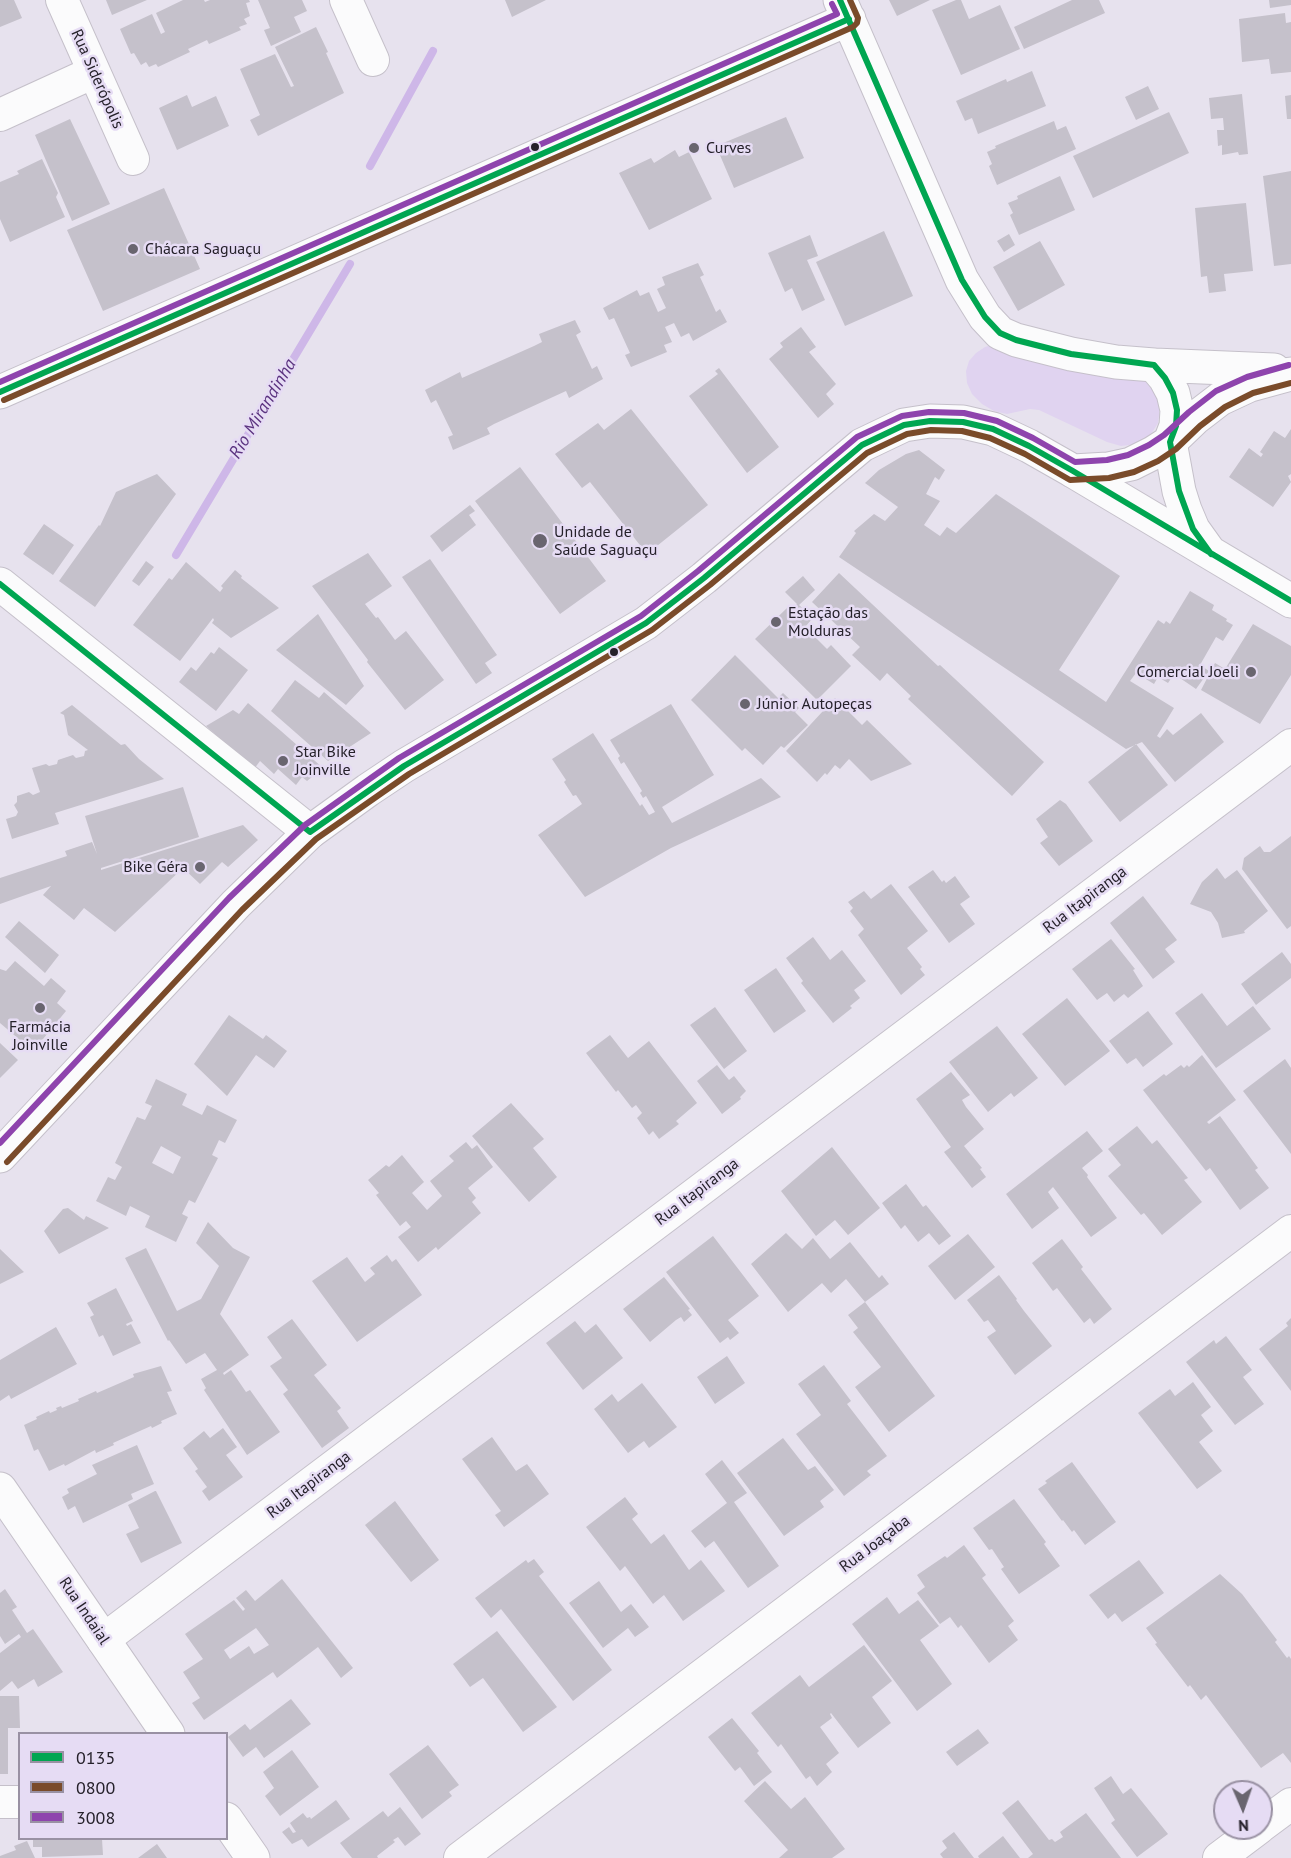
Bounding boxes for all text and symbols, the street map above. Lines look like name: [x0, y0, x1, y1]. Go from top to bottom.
street label: Rua Siderópolis: [67, 26, 127, 132]
place label: Curves: [706, 138, 751, 158]
unlabelled marker: [529, 141, 541, 153]
marker: Curves: [687, 141, 701, 155]
place label: Chácara Saguaçu: [145, 239, 261, 259]
marker: Chácara Saguaçu: [126, 242, 140, 256]
water label: Rio Mirandinha: [225, 355, 301, 463]
place label: Unidade de Saúde Saguaçu: [554, 522, 657, 560]
marker: Unidade de Saúde Saguaçu: [531, 532, 549, 550]
place label: Estação das Molduras: [788, 603, 868, 641]
marker: Estação das Molduras: [769, 615, 783, 629]
unlabelled marker: [608, 646, 620, 658]
place label: Comercial Joeli: [1137, 662, 1239, 682]
marker: Comercial Joeli: [1244, 665, 1258, 679]
place label: Júnior Autopeças: [757, 694, 872, 714]
marker: Júnior Autopeças: [738, 697, 752, 711]
place label: Star Bike Joinville: [295, 742, 356, 780]
marker: Star Bike Joinville: [276, 754, 290, 768]
place label: Bike Géra: [123, 857, 188, 877]
marker: Bike Géra: [193, 860, 207, 874]
street label: Rua Itapiranga: [1039, 862, 1131, 938]
marker: Farmácia Joinville: [33, 1001, 47, 1015]
place label: Farmácia Joinville: [9, 1017, 71, 1055]
street label: Rua Itapiranga: [651, 1154, 743, 1230]
street label: Rua Itapiranga: [263, 1447, 355, 1523]
street label: Rua Joaçaba: [836, 1511, 914, 1577]
street label: Rua Indaial: [55, 1574, 113, 1648]
legend: [18, 1732, 228, 1840]
text: 0135: [76, 1746, 115, 1769]
text: 0800: [76, 1776, 115, 1799]
north arrow: [1213, 1780, 1273, 1840]
text: 3008: [76, 1806, 115, 1829]
text: N: [1238, 1816, 1249, 1836]

